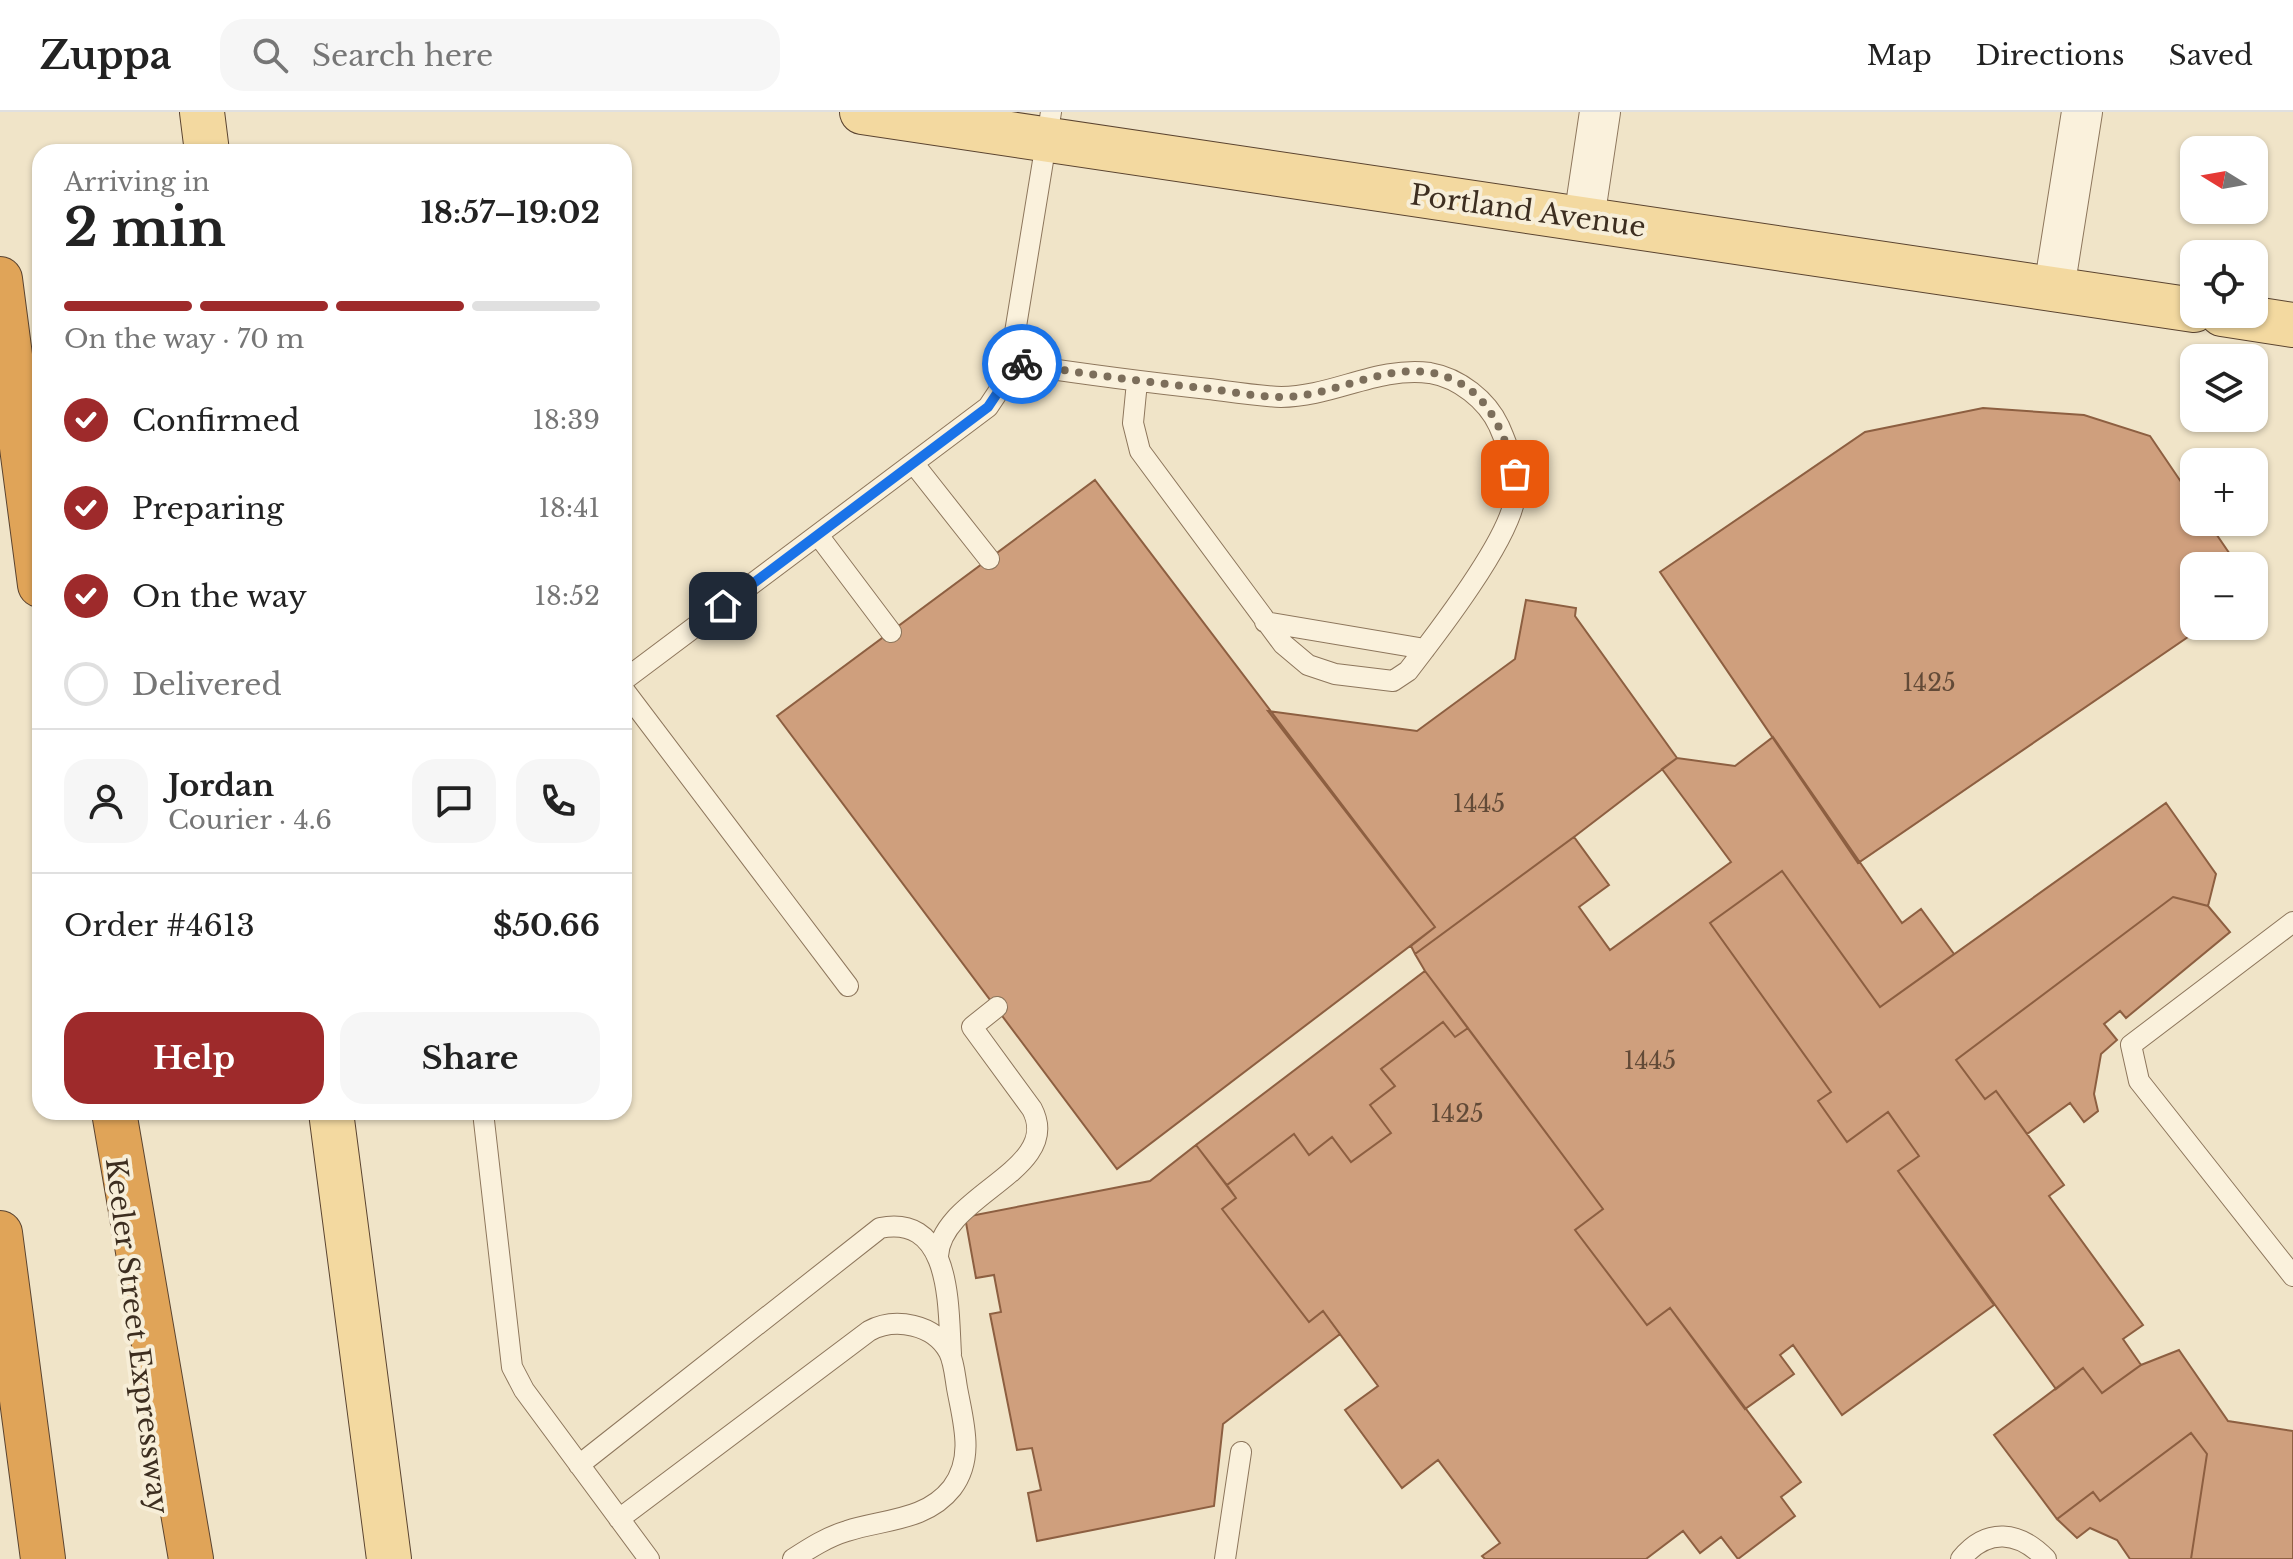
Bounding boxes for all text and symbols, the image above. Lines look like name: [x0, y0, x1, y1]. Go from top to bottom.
search box: [220, 19, 780, 91]
text: Zuppa: [40, 32, 172, 79]
icon: search: [248, 33, 292, 77]
text: Search here: [312, 37, 493, 74]
text: Map: [1867, 38, 1932, 73]
text: Directions: [1976, 38, 2125, 73]
text: Saved: [2169, 38, 2253, 73]
north arrow: [2180, 136, 2268, 224]
map controls: [2180, 136, 2268, 640]
text: Arriving in: [64, 166, 210, 198]
street label: Portland Avenue: [1408, 177, 1648, 245]
text: 18:57–19:02: [421, 194, 600, 231]
text: 2 min: [64, 196, 226, 260]
button: locate: [2180, 240, 2268, 328]
text: On the way · 70 m: [64, 323, 304, 355]
courier: [982, 324, 1062, 404]
icon: bike: [1000, 342, 1044, 386]
button: layers: [2180, 344, 2268, 432]
icon: check: [64, 398, 108, 442]
text: Confirmed: [132, 402, 300, 439]
text: 18:39: [533, 404, 600, 436]
pin: [1481, 440, 1549, 508]
button: +: [2180, 448, 2268, 536]
icon: bag: [1493, 452, 1537, 496]
icon: check: [64, 486, 108, 530]
text: Preparing: [132, 490, 284, 527]
text: 18:41: [538, 492, 600, 524]
button: −: [2180, 552, 2268, 640]
pin: [689, 572, 757, 640]
icon: check: [64, 574, 108, 618]
text: On the way: [132, 578, 307, 615]
text: 18:52: [534, 580, 600, 612]
icon: home: [701, 584, 745, 628]
text: Delivered: [132, 666, 282, 703]
house number: 1425: [1902, 668, 1956, 697]
button: person: [64, 759, 148, 843]
button: chat: [412, 759, 496, 843]
button: phone: [516, 759, 600, 843]
text: Jordan: [168, 767, 274, 804]
house number: 1445: [1453, 789, 1505, 818]
text: Courier · 4.6: [168, 804, 332, 836]
text: Order #4613: [64, 907, 255, 944]
text: $50.66: [493, 907, 600, 944]
button: Help: [64, 1012, 324, 1104]
button: Share: [340, 1012, 600, 1104]
house number: 1445: [1624, 1046, 1676, 1075]
house number: 1425: [1430, 1099, 1484, 1128]
street label: Keeler Street Expressway: [98, 1156, 176, 1516]

